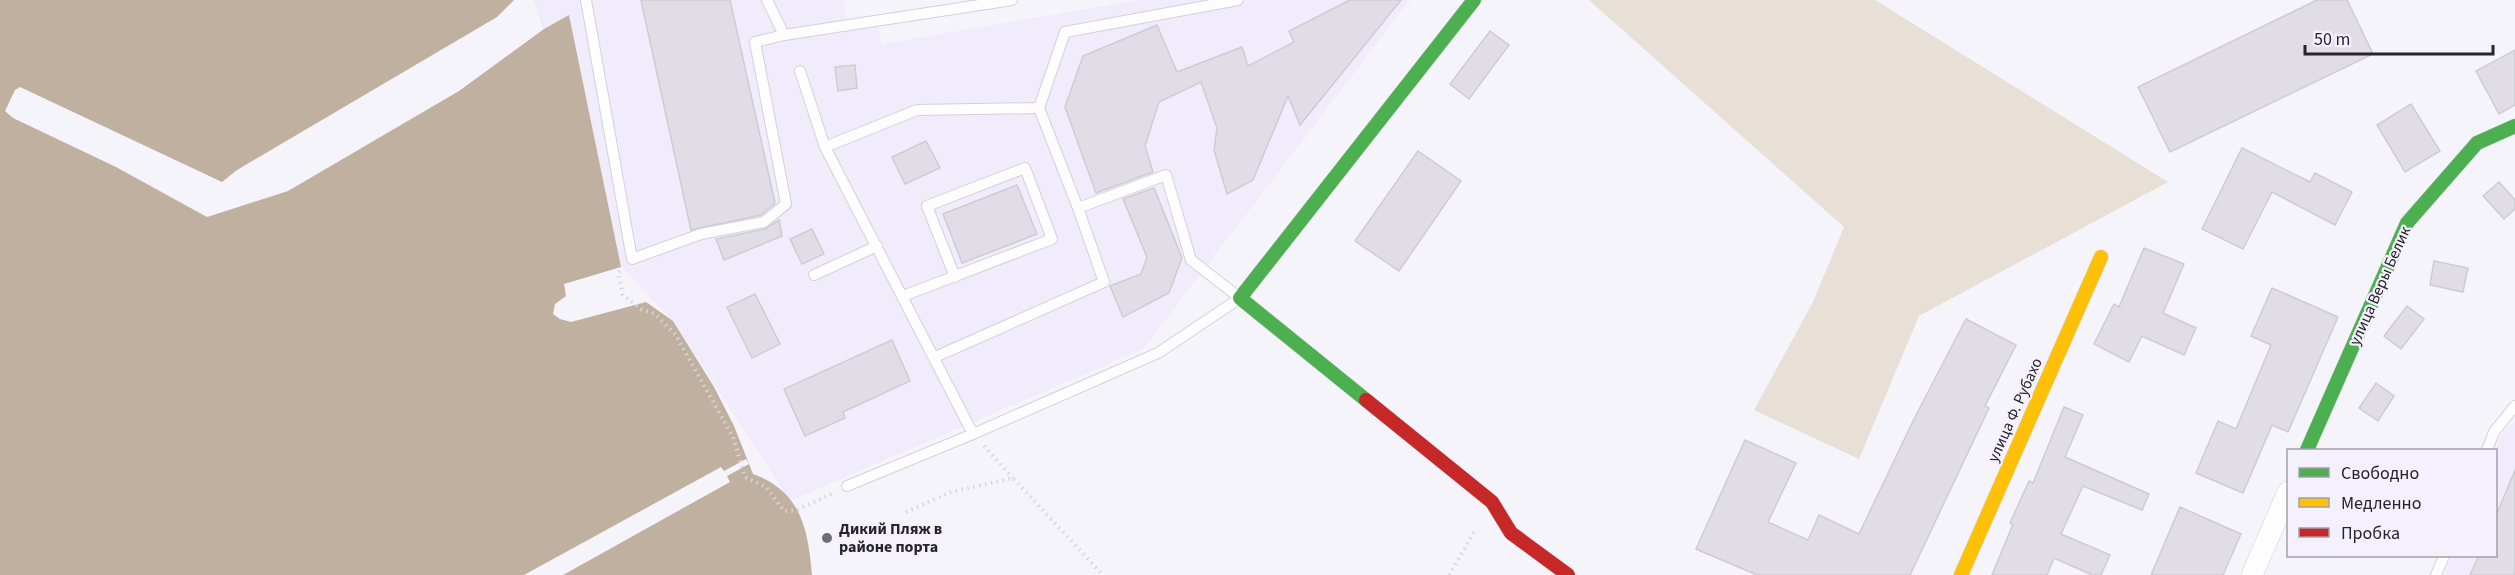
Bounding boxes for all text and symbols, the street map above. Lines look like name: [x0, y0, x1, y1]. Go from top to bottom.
scale bar: [2305, 18, 2492, 56]
text: 50 m: [2314, 27, 2350, 52]
street label: улица Веры Белик: [2344, 223, 2416, 349]
street label: улица Ф. Рубахо: [1982, 354, 2048, 466]
legend: [2287, 449, 2497, 557]
text: Свободно: [2341, 461, 2419, 486]
text: Медленно: [2341, 491, 2421, 516]
place label: Дикий Пляж в районе порта: [839, 518, 942, 558]
text: Пробка: [2341, 521, 2400, 546]
marker: Дикий Пляж в районе порта: [820, 531, 834, 545]

